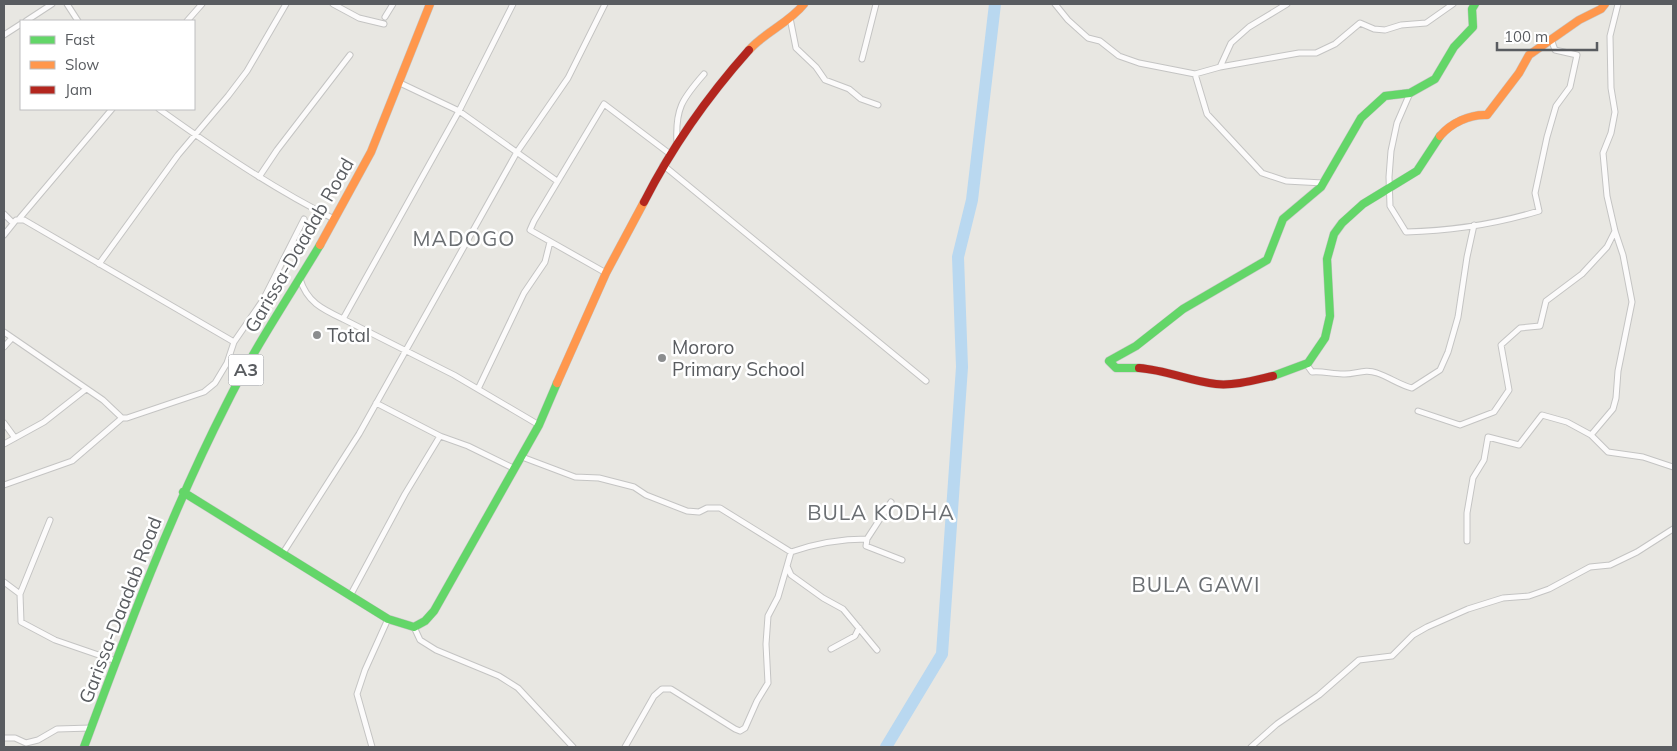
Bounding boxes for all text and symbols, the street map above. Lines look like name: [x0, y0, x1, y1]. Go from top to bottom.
legend: [20, 20, 195, 110]
scale bar: [1497, 20, 1597, 52]
text: 100 m: [1504, 27, 1548, 46]
text: Fast: [65, 30, 95, 49]
text: Slow: [65, 55, 99, 74]
text: Jam: [65, 80, 92, 99]
street label: Garissa-Daadab Road: [239, 153, 359, 337]
district label: MADOGO: [413, 225, 515, 251]
place label: Total: [327, 323, 370, 347]
marker: Total: [311, 329, 323, 341]
place label: Mororo Primary School: [672, 335, 805, 381]
marker: Mororo Primary School: [656, 352, 668, 364]
road number: A3: [228, 354, 264, 386]
district label: BULA KODHA: [807, 499, 955, 525]
street label: Garissa-Daadab Road: [73, 513, 167, 707]
district label: BULA GAWI: [1132, 571, 1260, 597]

